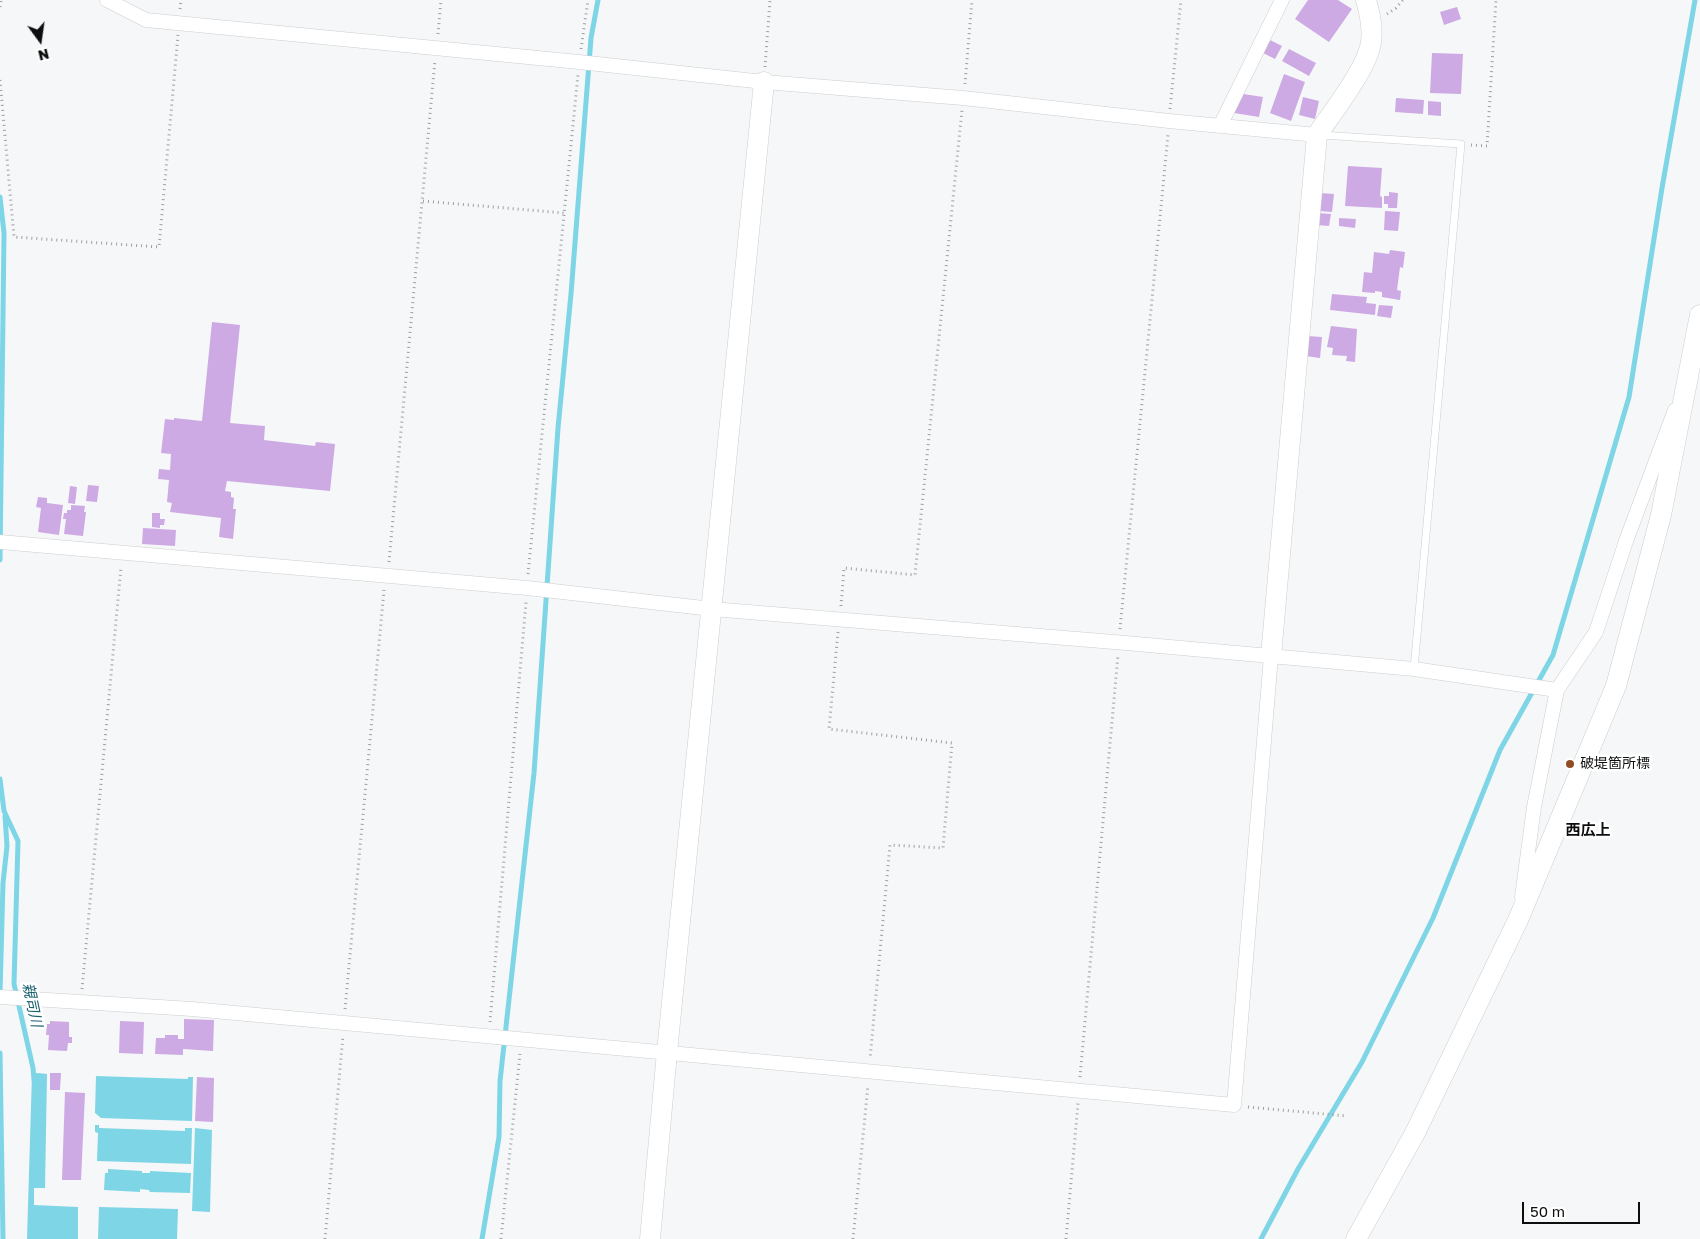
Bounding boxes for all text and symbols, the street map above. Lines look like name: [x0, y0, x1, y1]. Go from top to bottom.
north arrow: [15, 15, 65, 65]
text: N: [37, 46, 51, 65]
place label: 破堤箇所標: [1580, 756, 1650, 772]
marker: 破堤箇所標: [1564, 758, 1576, 770]
district label: 西広上: [1566, 821, 1610, 839]
water label: 親司川: [19, 981, 45, 1029]
scale bar: [1525, 1192, 1642, 1224]
text: 50 m: [1530, 1202, 1565, 1220]

